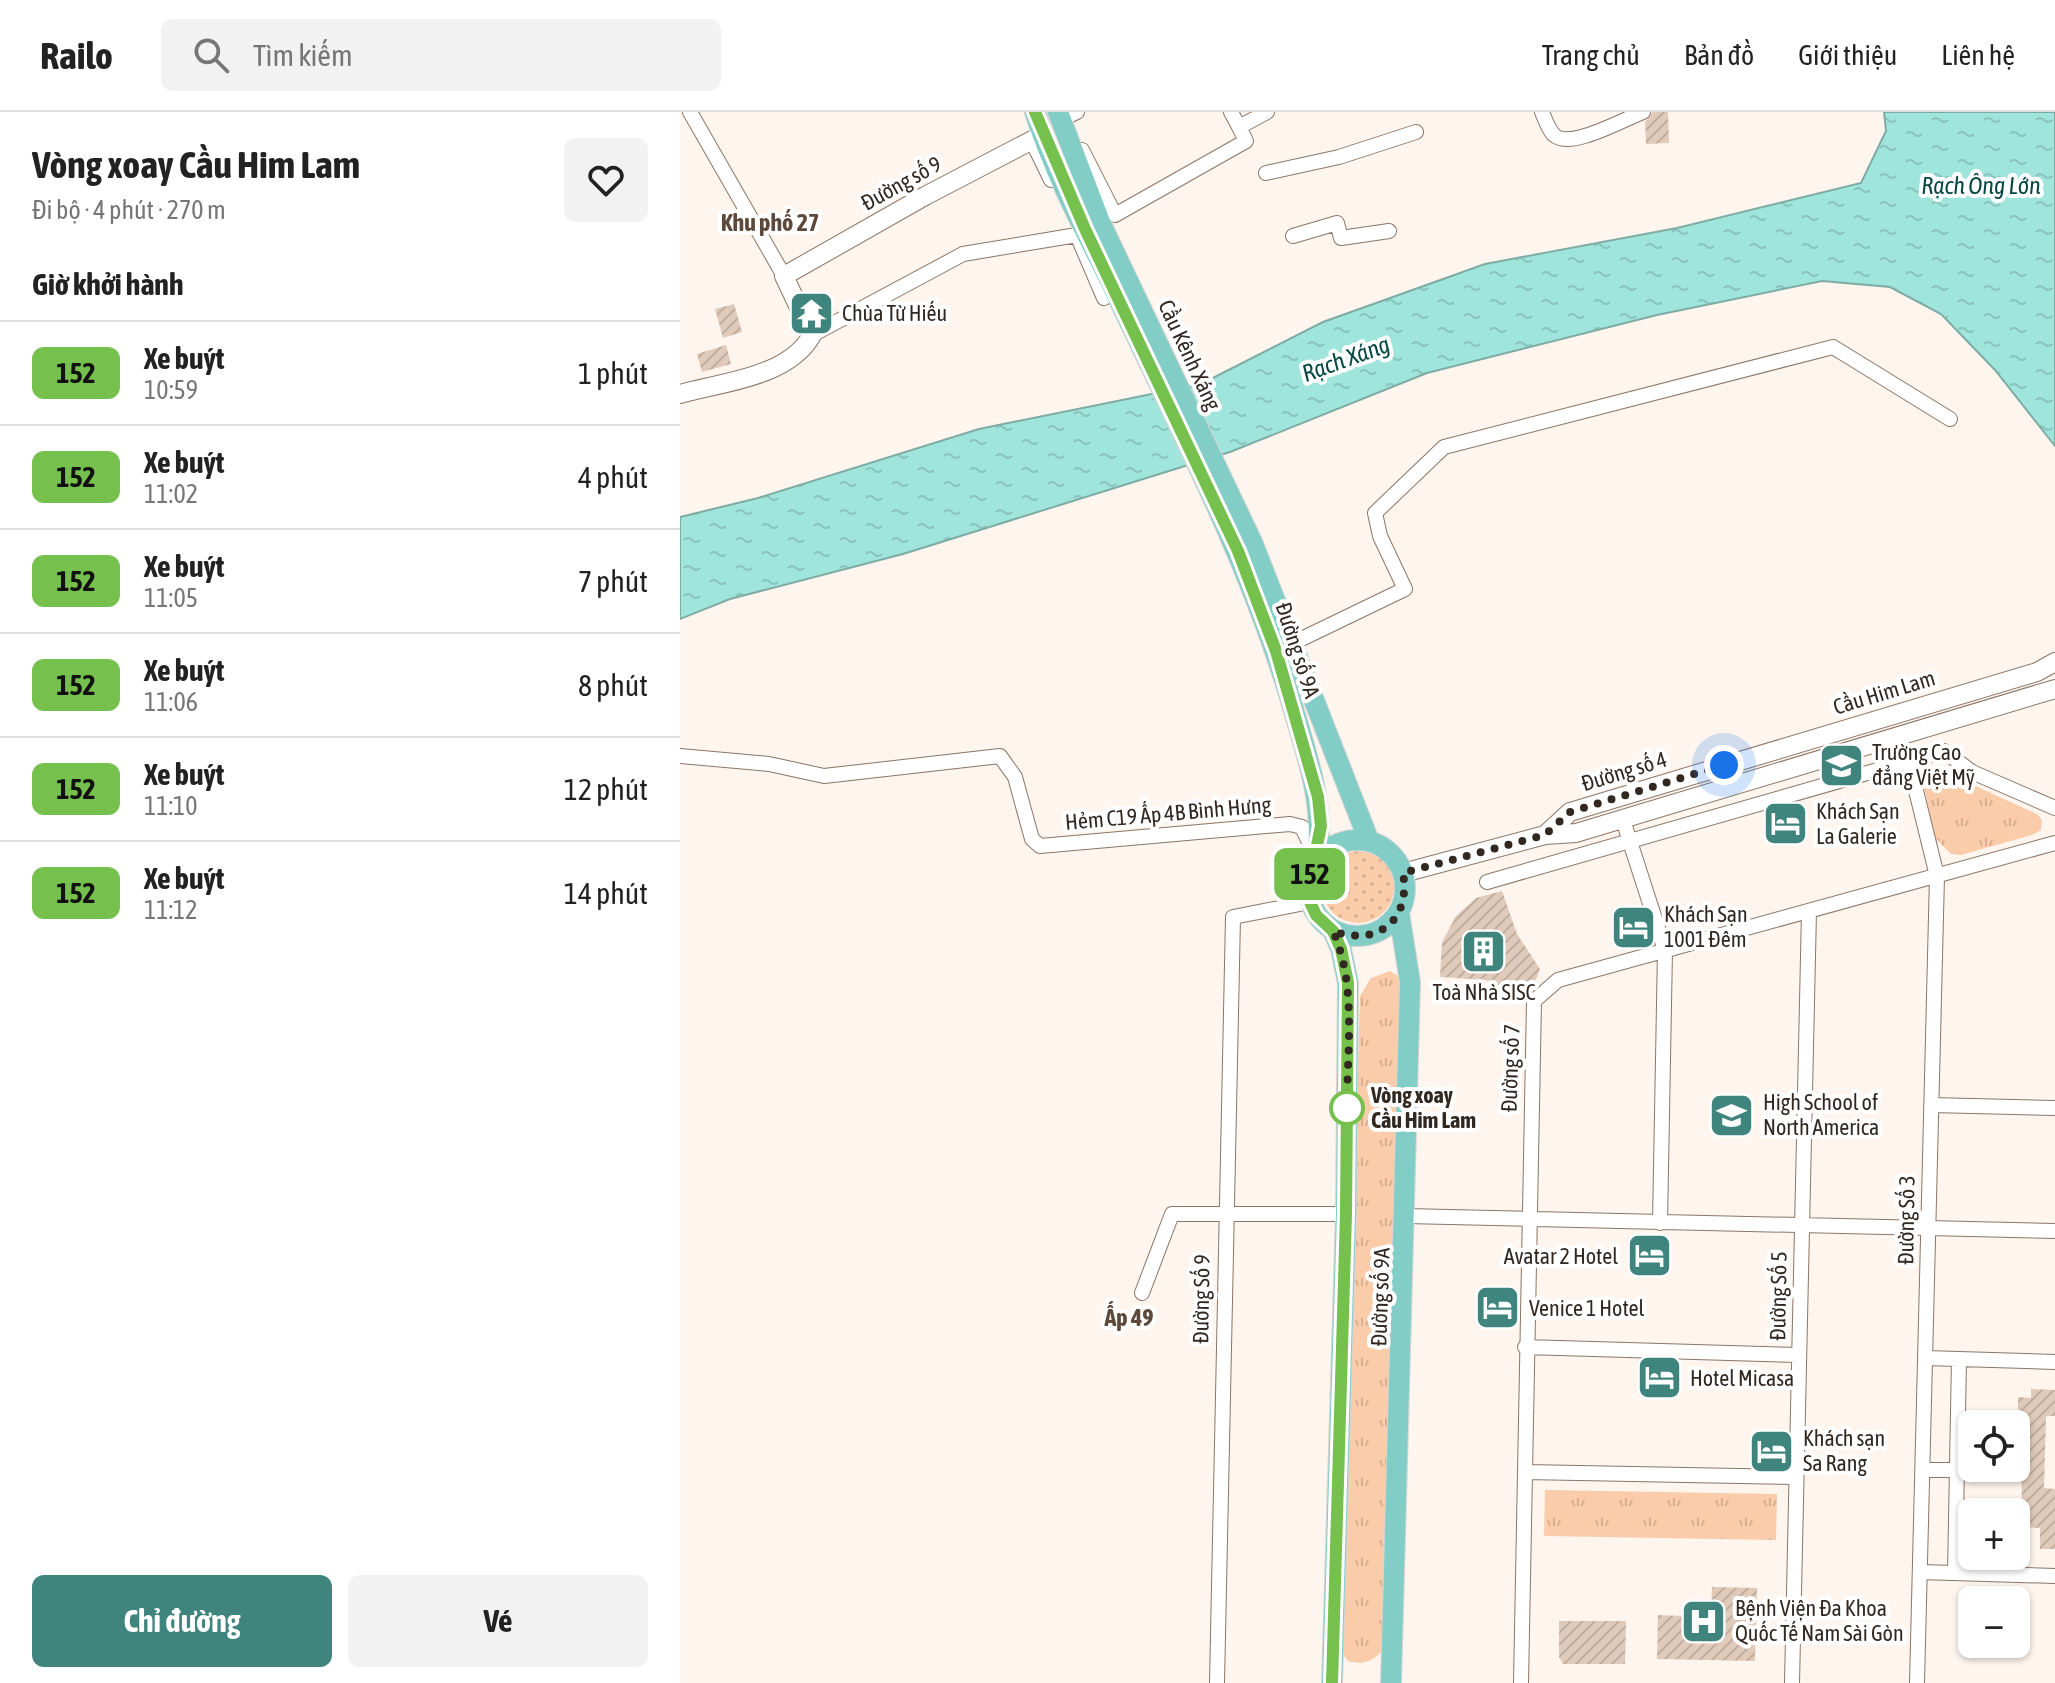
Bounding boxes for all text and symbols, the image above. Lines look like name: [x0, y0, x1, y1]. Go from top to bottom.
search box: [161, 19, 721, 91]
icon: search: [189, 33, 233, 77]
text: Railo: [40, 34, 113, 77]
text: Tìm kiếm: [253, 38, 353, 72]
text: Trang chủ: [1542, 39, 1640, 71]
text: Bản đồ: [1684, 39, 1754, 71]
text: Giới thiệu: [1798, 39, 1897, 71]
text: Liên hệ: [1941, 39, 2015, 71]
button: heart: [564, 138, 648, 222]
text: Vòng xoay Cầu Him Lam: [32, 143, 360, 186]
street label: Đường số 9: [856, 150, 946, 216]
water label: Rạch Ông Lớn: [1921, 172, 2041, 199]
text: Đi bộ · 4 phút · 270 m: [32, 195, 226, 225]
district label: Khu phố 27: [721, 209, 819, 236]
text: Giờ khởi hành: [32, 267, 183, 301]
temple icon: Chùa Từ Hiếu: [787, 289, 835, 337]
street label: Cầu Kênh Xáng: [1153, 296, 1227, 415]
place label: Chùa Từ Hiếu: [842, 300, 947, 326]
water label: Rạch Xáng: [1298, 330, 1393, 387]
text: Xe buýt: [144, 341, 225, 375]
text: 1 phút: [578, 356, 648, 390]
text: 152: [56, 357, 96, 389]
text: 10:59: [144, 375, 198, 405]
text: Xe buýt: [144, 445, 225, 479]
text: 4 phút: [578, 460, 648, 494]
text: 152: [56, 461, 96, 493]
text: 11:02: [144, 479, 198, 509]
text: Xe buýt: [144, 549, 225, 583]
text: 7 phút: [578, 564, 648, 598]
text: 152: [56, 565, 96, 597]
text: 11:05: [144, 583, 198, 613]
street label: Đường số 9A: [1270, 599, 1326, 701]
text: Xe buýt: [144, 653, 225, 687]
street label: Cầu Him Lam: [1830, 664, 1938, 720]
text: 8 phút: [578, 668, 648, 702]
text: 152: [56, 669, 96, 701]
text: 11:06: [144, 687, 198, 717]
place label: Trường Cao đẳng Việt Mỹ: [1872, 739, 1975, 790]
school or university icon: Trường Cao đẳng Việt Mỹ: [1817, 741, 1865, 789]
your location: [1704, 745, 1744, 785]
street label: Đường số 4: [1578, 746, 1670, 796]
text: Xe buýt: [144, 757, 225, 791]
text: 12 phút: [564, 772, 648, 806]
text: 152: [56, 773, 96, 805]
street label: Hẻm C19 Ấp 4B Bình Hưng: [1064, 789, 1273, 835]
text: 11:10: [144, 791, 198, 821]
place label: Khách Sạn La Galerie: [1816, 798, 1900, 849]
hotel icon: Khách Sạn La Galerie: [1761, 800, 1809, 848]
line badge: 152: [1264, 848, 1356, 900]
text: 152: [1290, 858, 1330, 890]
text: Xe buýt: [144, 861, 225, 895]
text: 14 phút: [564, 876, 648, 910]
text: 152: [56, 877, 96, 909]
text: 11:12: [144, 895, 198, 925]
place label: Khách Sạn 1001 Đêm: [1664, 901, 1748, 952]
hotel icon: Khách Sạn 1001 Đêm: [1609, 903, 1657, 951]
building icon: Toà Nhà SISC: [1460, 927, 1508, 975]
place label: Toà Nhà SISC: [1433, 979, 1536, 1005]
street label: Đường số 7: [1495, 1024, 1525, 1112]
place label: Vòng xoay Cầu Him Lam: [1370, 1082, 1476, 1133]
place label: High School of North America: [1763, 1089, 1879, 1140]
marker: Vòng xoay Cầu Him Lam: [1330, 1091, 1364, 1125]
school or university icon: High School of North America: [1708, 1091, 1756, 1139]
street label: Đường Số 3: [1892, 1175, 1920, 1265]
hotel icon: Avatar 2 Hotel: [1625, 1232, 1673, 1280]
place label: Avatar 2 Hotel: [1504, 1243, 1618, 1269]
street label: Đường số 9A: [1365, 1247, 1395, 1347]
street label: Đường Số 5: [1764, 1251, 1792, 1341]
street label: Đường Số 9: [1187, 1254, 1215, 1344]
hotel icon: Venice 1 Hotel: [1474, 1284, 1522, 1332]
place label: Venice 1 Hotel: [1529, 1295, 1645, 1321]
district label: Ấp 49: [1104, 1301, 1153, 1331]
hotel icon: Hotel Micasa: [1635, 1354, 1683, 1402]
place label: Hotel Micasa: [1690, 1365, 1794, 1391]
map controls: [1958, 1410, 2030, 1658]
button: locate: [1958, 1410, 2030, 1482]
place label: Khách sạn Sa Rang: [1803, 1425, 1885, 1476]
hotel icon: Khách sạn Sa Rang: [1748, 1427, 1796, 1475]
button: +: [1958, 1498, 2030, 1570]
button: Chỉ đường: [32, 1575, 332, 1667]
button: Vé: [348, 1575, 648, 1667]
button: −: [1958, 1586, 2030, 1658]
place label: Bệnh Viện Đa Khoa Quốc Tế Nam Sài Gòn: [1735, 1595, 1904, 1646]
hospital icon: Bệnh Viện Đa Khoa Quốc Tế Nam Sài Gòn: [1680, 1597, 1728, 1645]

